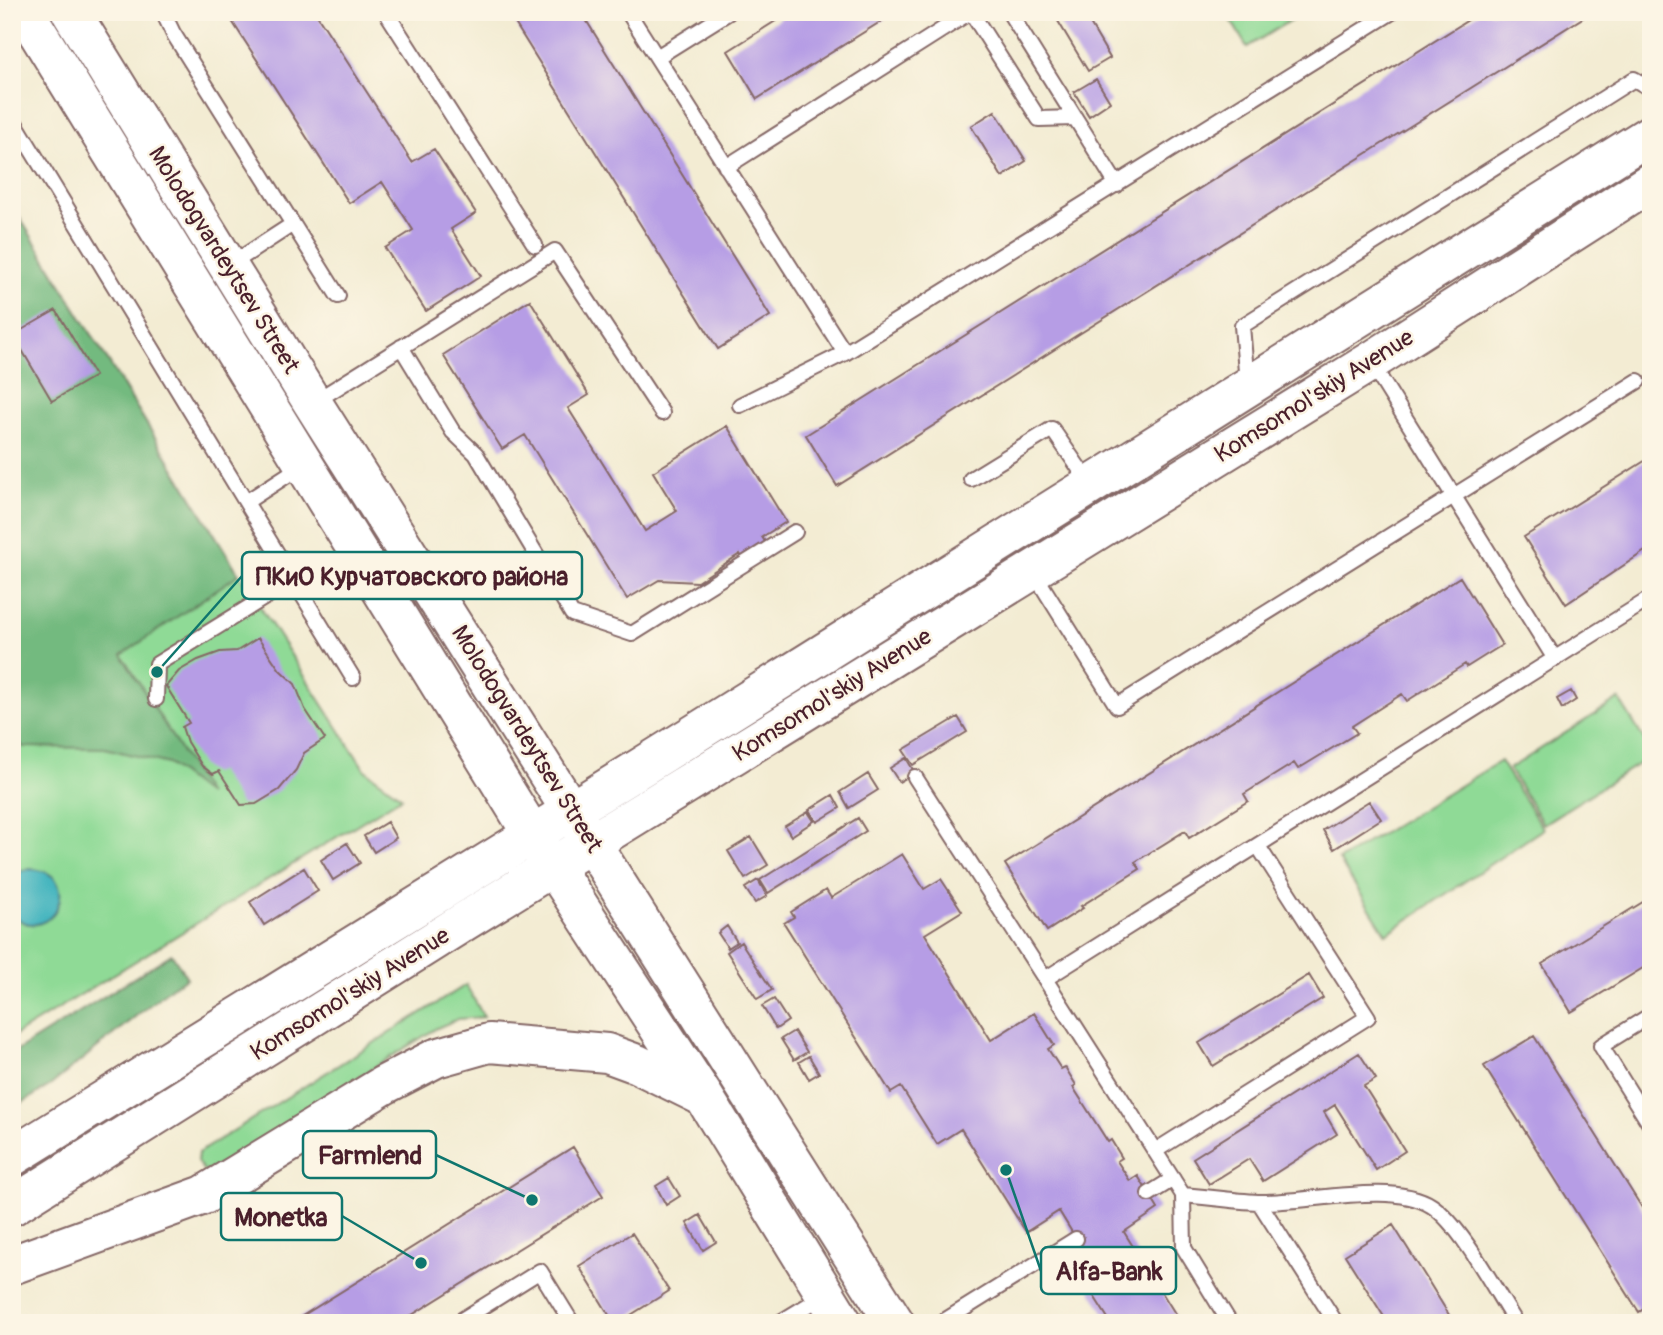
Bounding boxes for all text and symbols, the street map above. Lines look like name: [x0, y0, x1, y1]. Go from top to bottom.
street label: Molodogvardeytsev Street: [142, 141, 306, 379]
street label: Komsomol'skiy Avenue: [1209, 323, 1419, 469]
callout: ПКиО Курчатовского района: [242, 552, 582, 599]
text: ПКиО Курчатовского района: [256, 561, 568, 593]
street label: Molodogvardeytsev Street: [445, 620, 609, 858]
street label: Komsomol'skiy Avenue: [727, 622, 937, 768]
street label: Komsomol'skiy Avenue: [245, 921, 455, 1067]
callout: Farmlend: [303, 1131, 436, 1178]
text: Farmlend: [318, 1140, 422, 1172]
callout: Monetka: [221, 1193, 342, 1240]
text: Monetka: [234, 1202, 328, 1234]
callout: Alfa-Bank: [1041, 1247, 1176, 1294]
text: Alfa-Bank: [1055, 1256, 1164, 1288]

